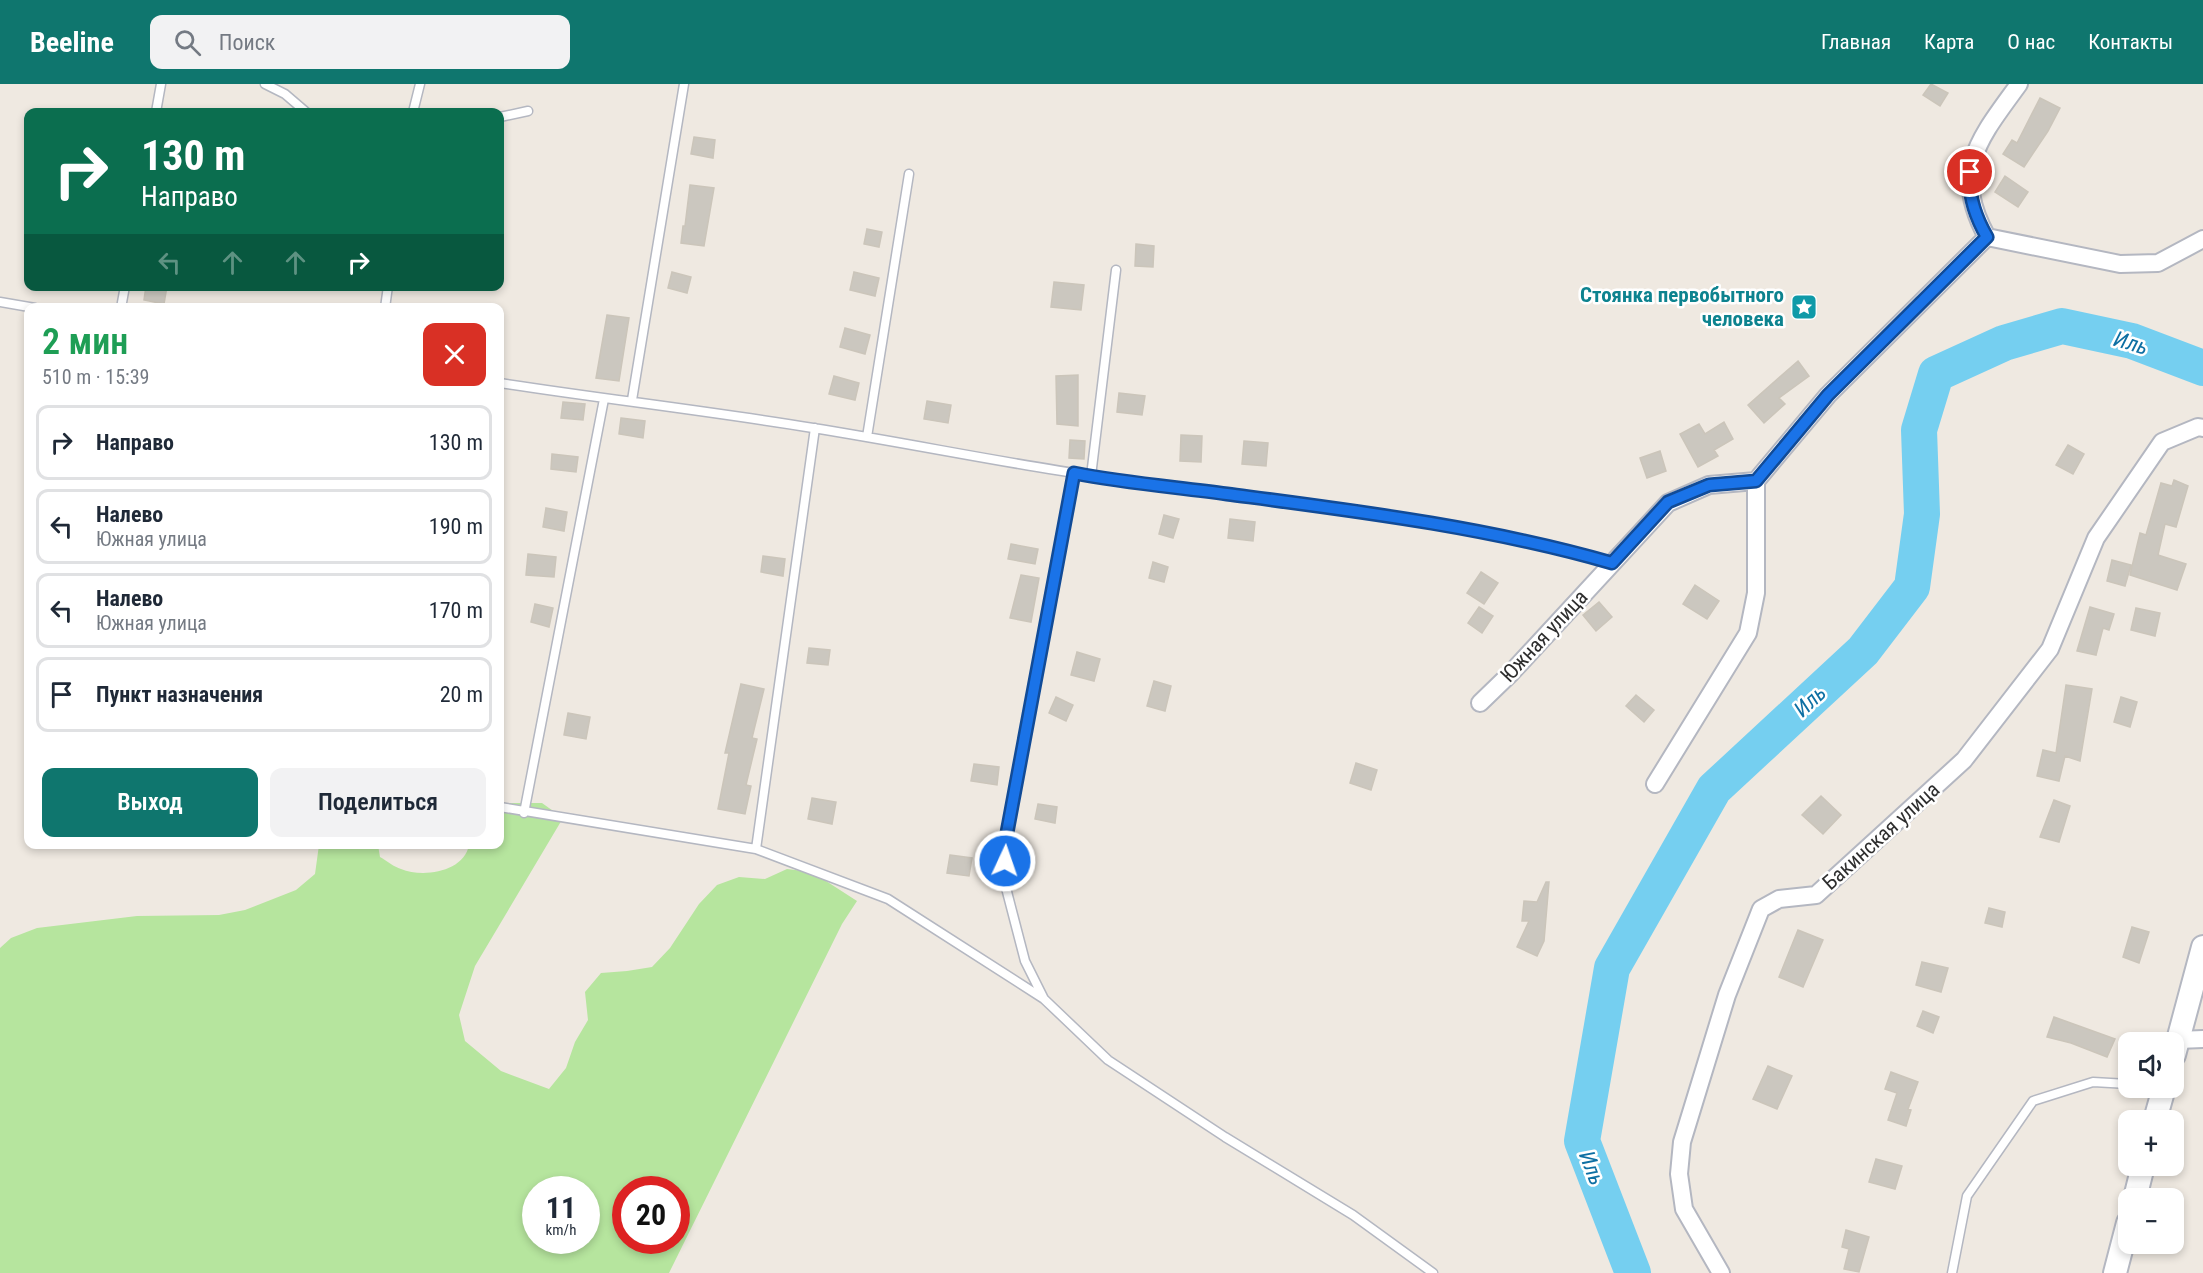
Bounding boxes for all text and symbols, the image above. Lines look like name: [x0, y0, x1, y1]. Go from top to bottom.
search box: [150, 15, 570, 69]
text: Beeline: [30, 26, 114, 59]
icon: search: [171, 26, 204, 59]
text: Поиск: [219, 30, 275, 55]
text: Главная: [1821, 30, 1891, 54]
text: Карта: [1924, 30, 1974, 54]
text: О нас: [2007, 30, 2055, 54]
text: Контакты: [2088, 30, 2173, 54]
text: 130 m: [141, 131, 246, 180]
icon: right: [42, 132, 120, 210]
pin: [1944, 146, 1995, 197]
icon: arrive: [1953, 155, 1986, 188]
text: Направо: [141, 181, 238, 213]
icon: left: [153, 246, 186, 279]
icon: ahead: [216, 246, 249, 279]
icon: ahead: [279, 246, 312, 279]
icon: right: [342, 246, 375, 279]
place label: Стоянка первобытного человека: [1580, 283, 1784, 331]
place icon: Стоянка первобытного человека: [1789, 292, 1819, 322]
text: 2 мин: [42, 321, 128, 363]
button: close: [423, 323, 486, 386]
water label: Иль: [2111, 326, 2151, 360]
text: 510 m · 15:39: [42, 365, 149, 389]
icon: right: [45, 426, 78, 459]
text: Направо: [96, 430, 174, 455]
text: 130 m: [429, 430, 483, 455]
text: Налево: [96, 502, 163, 527]
icon: left: [45, 510, 78, 543]
text: 190 m: [429, 514, 483, 539]
text: Южная улица: [96, 527, 207, 551]
street label: Южная улица: [1495, 585, 1593, 687]
text: Налево: [96, 586, 163, 611]
icon: left: [45, 594, 78, 627]
text: 170 m: [429, 598, 483, 623]
text: Южная улица: [96, 611, 207, 635]
icon: arrive: [45, 678, 78, 711]
water label: Иль: [1789, 680, 1831, 722]
text: Пункт назначения: [96, 682, 263, 707]
text: 20 m: [440, 682, 483, 707]
button: Выход: [42, 768, 258, 837]
button: Поделиться: [270, 768, 486, 837]
street label: Бакинская улица: [1818, 777, 1944, 895]
position arrow: [973, 829, 1037, 893]
map controls: [2118, 1032, 2184, 1254]
button: sound: [2118, 1032, 2184, 1098]
button: +: [2118, 1110, 2184, 1176]
water label: Иль: [1574, 1147, 1610, 1189]
speed limit sign: 20: [612, 1176, 690, 1254]
button: −: [2118, 1188, 2184, 1254]
text: 11: [546, 1190, 576, 1225]
text: km/h: [546, 1221, 576, 1239]

